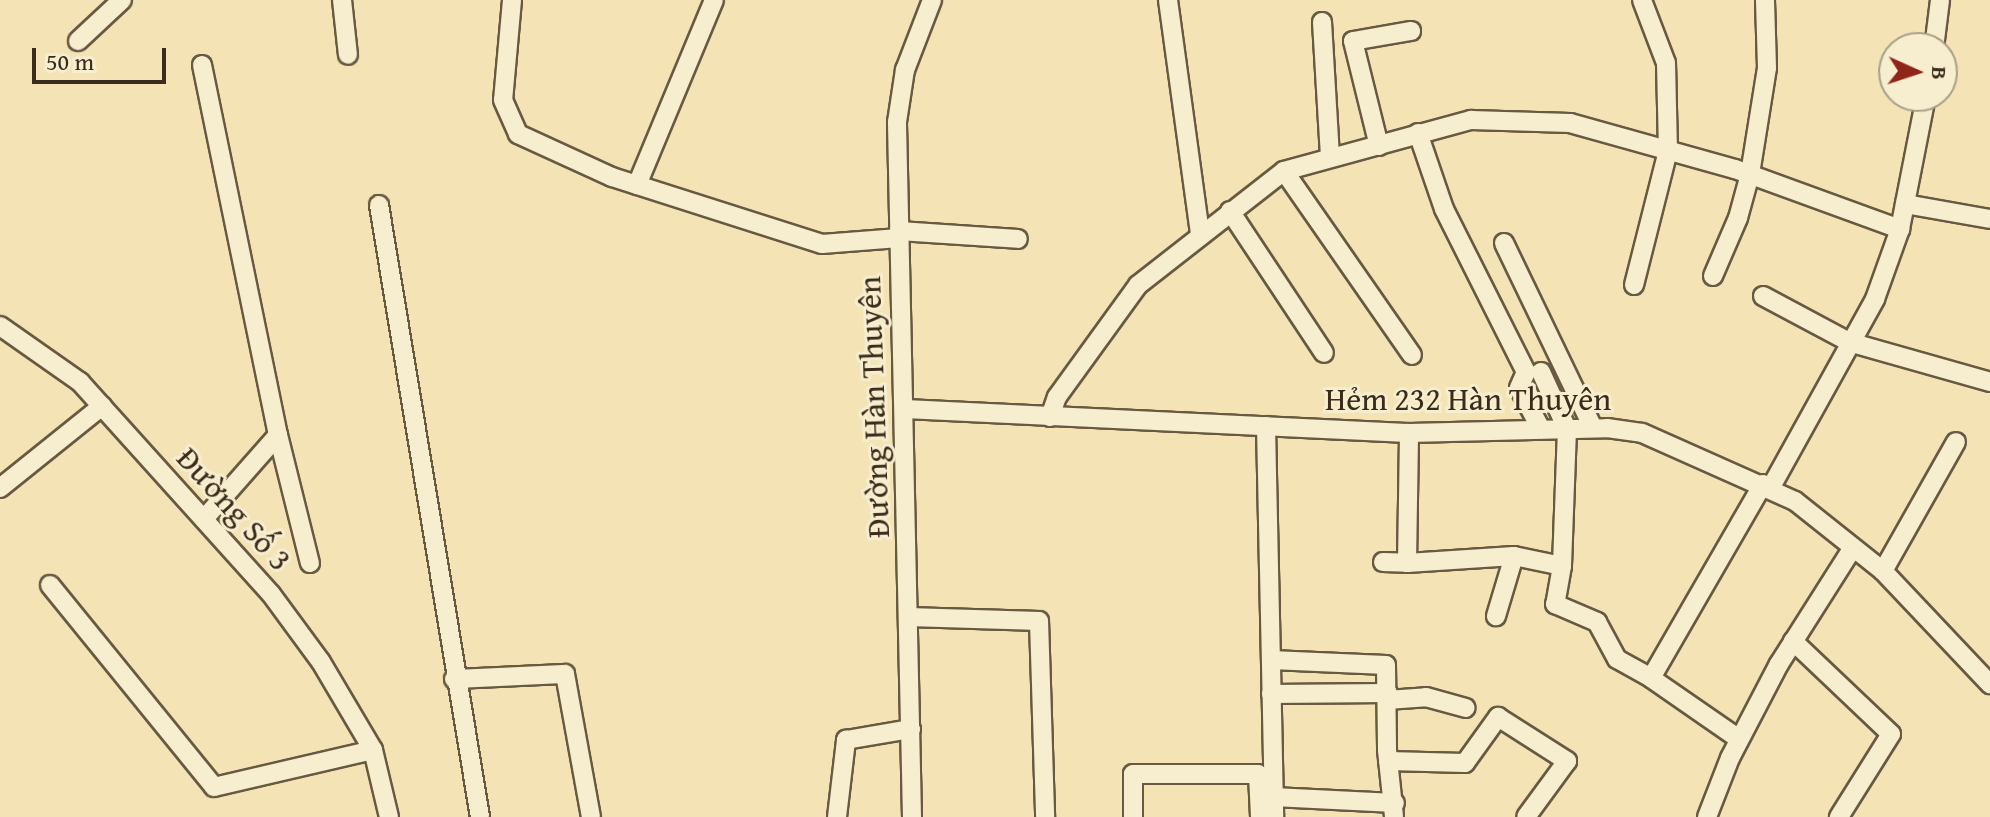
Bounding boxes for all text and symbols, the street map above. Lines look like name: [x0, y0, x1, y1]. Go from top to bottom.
scale bar: [36, 32, 170, 82]
north arrow: [1878, 32, 1958, 112]
text: 50 m: [46, 44, 94, 79]
text: B: [1924, 66, 1956, 81]
street label: Đường Hàn Thuyên: [850, 275, 898, 539]
street label: Hẻm 232 Hàn Thuyên: [1325, 380, 1611, 418]
street label: Đường Số 3: [169, 439, 299, 579]

